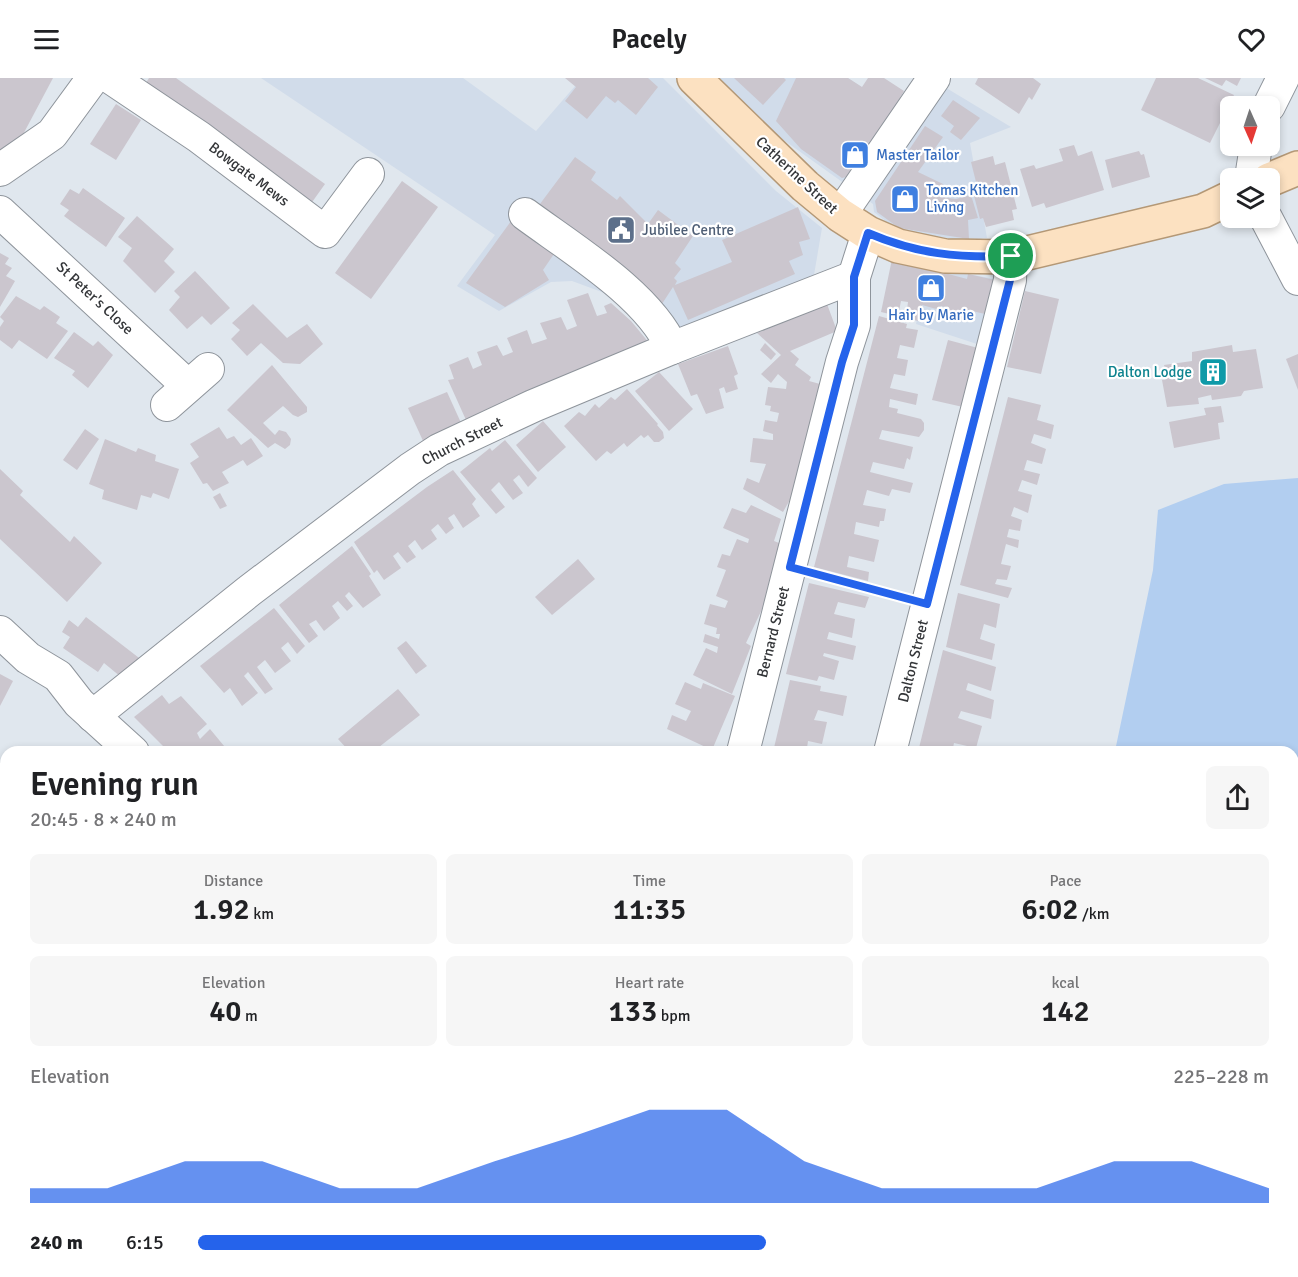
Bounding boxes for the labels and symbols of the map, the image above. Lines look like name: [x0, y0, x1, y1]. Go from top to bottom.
north arrow: [1220, 96, 1280, 156]
street label: Catherine Street: [752, 133, 842, 217]
street label: Bowgate Mews: [205, 138, 293, 210]
shop icon: Master Tailor: [839, 139, 871, 171]
place label: Master Tailor: [876, 146, 960, 164]
place label: Tomas Kitchen Living: [926, 181, 1018, 216]
shop icon: Tomas Kitchen Living: [889, 183, 921, 215]
public building icon: Jubilee Centre: [605, 214, 637, 246]
place label: Jubilee Centre: [642, 221, 734, 239]
pin: [985, 230, 1036, 281]
street label: St Peter's Close: [53, 258, 137, 338]
shop icon: Hair by Marie: [915, 272, 947, 304]
place label: Hair by Marie: [888, 306, 974, 324]
building icon: Dalton Lodge: [1197, 356, 1229, 388]
place label: Dalton Lodge: [1108, 363, 1192, 381]
street label: Church Street: [419, 413, 505, 469]
street label: Bernard Street: [753, 584, 793, 680]
street label: Dalton Street: [894, 618, 932, 704]

